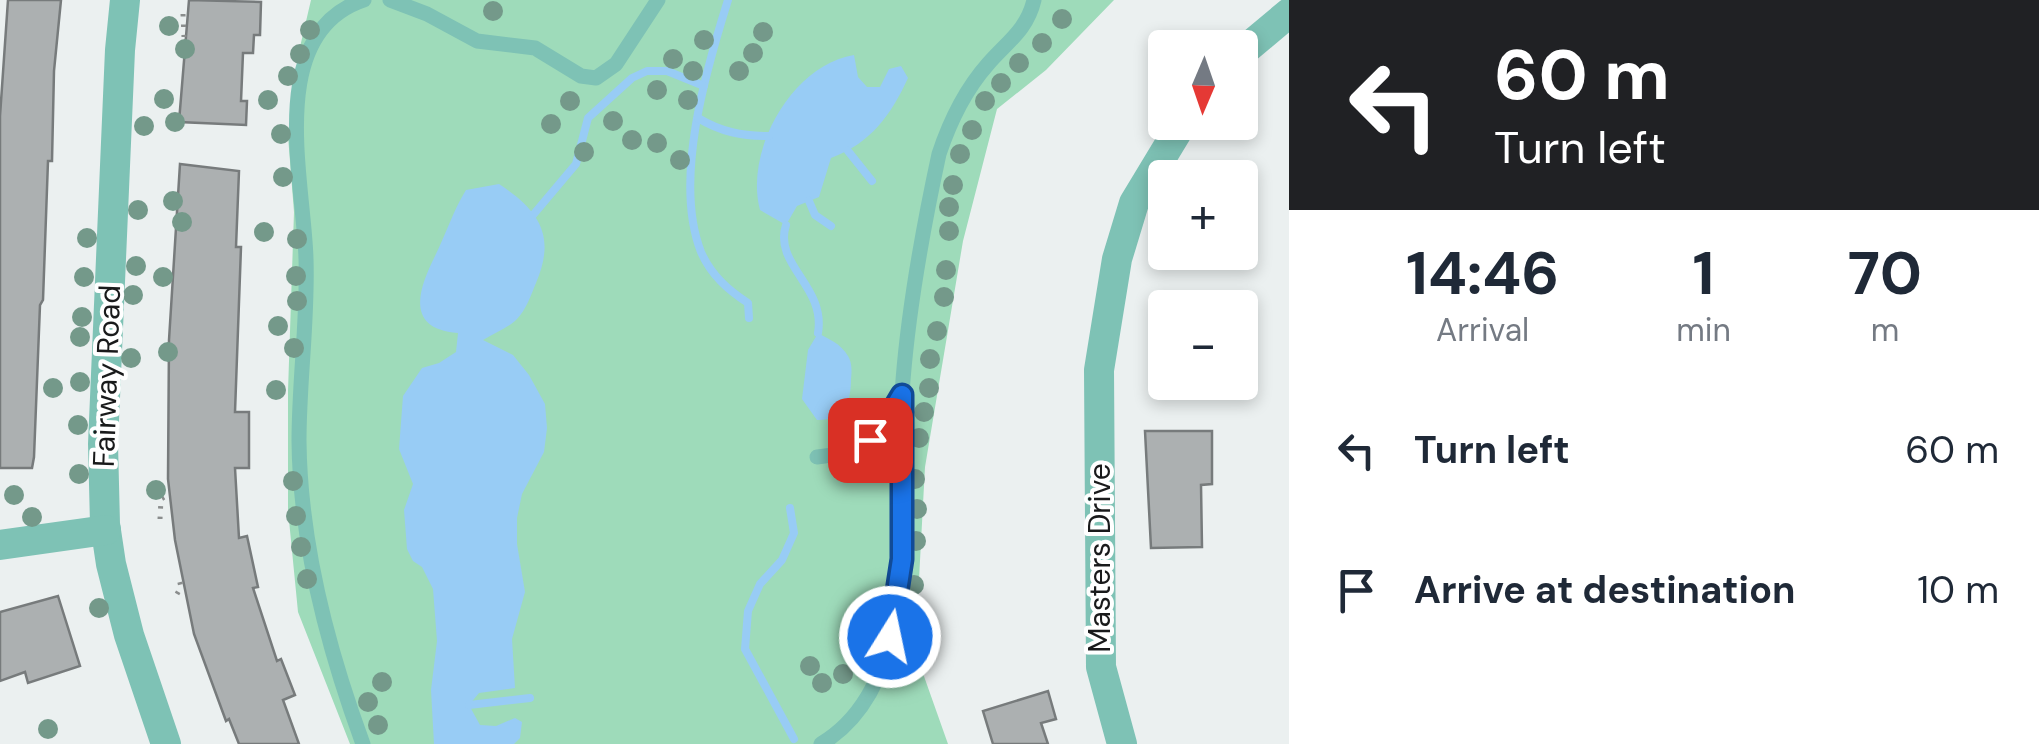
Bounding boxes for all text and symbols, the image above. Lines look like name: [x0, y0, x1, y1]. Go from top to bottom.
north arrow: [1148, 30, 1258, 140]
map controls: [1148, 30, 1258, 400]
text: 60 m: [1494, 30, 1670, 121]
icon: left: [1329, 40, 1459, 170]
text: Turn left: [1494, 118, 1666, 177]
button: +: [1148, 160, 1258, 270]
text: 14:46: [1406, 234, 1559, 313]
text: 1: [1693, 234, 1714, 313]
text: 70: [1848, 234, 1922, 313]
street label: Fairway Road: [84, 284, 129, 468]
button: −: [1148, 290, 1258, 400]
text: Arrival: [1436, 309, 1529, 351]
text: min: [1676, 309, 1731, 351]
text: m: [1871, 309, 1899, 351]
pin: [828, 398, 913, 483]
icon: arrive: [843, 413, 898, 468]
icon: left: [1329, 423, 1384, 478]
text: Turn left: [1414, 425, 1570, 475]
text: 60 m: [1905, 425, 1999, 475]
street label: Masters Drive: [1080, 463, 1119, 653]
icon: arrive: [1329, 563, 1384, 618]
text: Arrive at destination: [1414, 565, 1796, 615]
text: 10 m: [1917, 565, 1999, 615]
position arrow: [838, 585, 942, 689]

